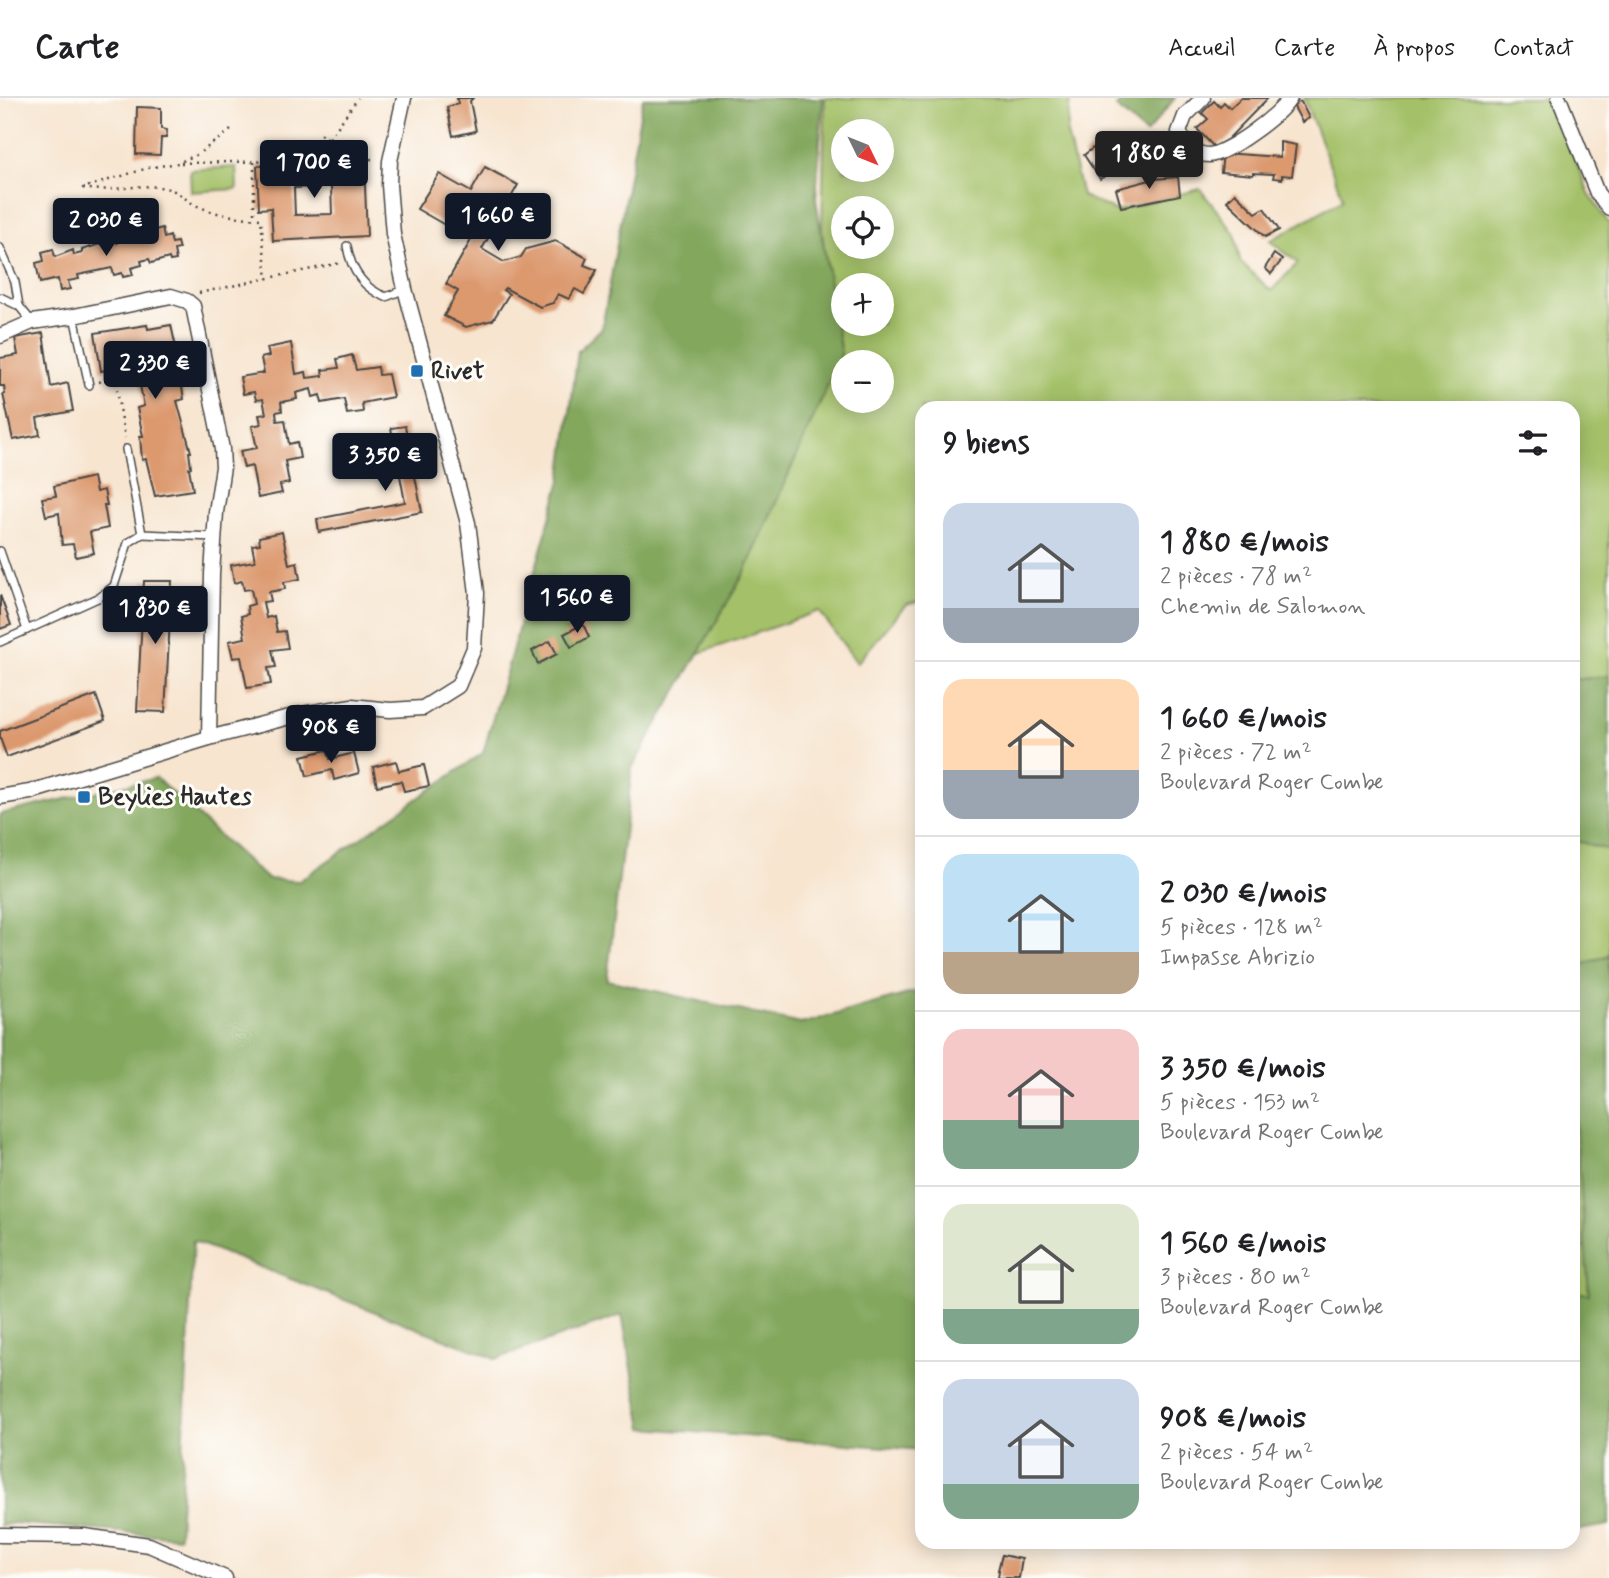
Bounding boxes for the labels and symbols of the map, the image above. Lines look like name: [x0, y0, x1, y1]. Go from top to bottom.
north arrow: [831, 119, 894, 182]
pin: 1 880 €: [1084, 132, 1214, 191]
pin: 1 700 €: [249, 140, 379, 200]
pin: 1 660 €: [433, 194, 563, 253]
pin: 2 030 €: [41, 198, 171, 258]
pin: 2 330 €: [90, 342, 220, 401]
place label: Rivet: [431, 356, 485, 387]
marker: Rivet: [409, 363, 425, 379]
pin: 3 350 €: [320, 434, 450, 493]
pin: 1 560 €: [512, 575, 642, 635]
pin: 1 830 €: [90, 587, 220, 646]
pin: 908 €: [282, 706, 380, 765]
place label: Beylies Hautes: [98, 782, 252, 813]
marker: Beylies Hautes: [76, 789, 92, 805]

